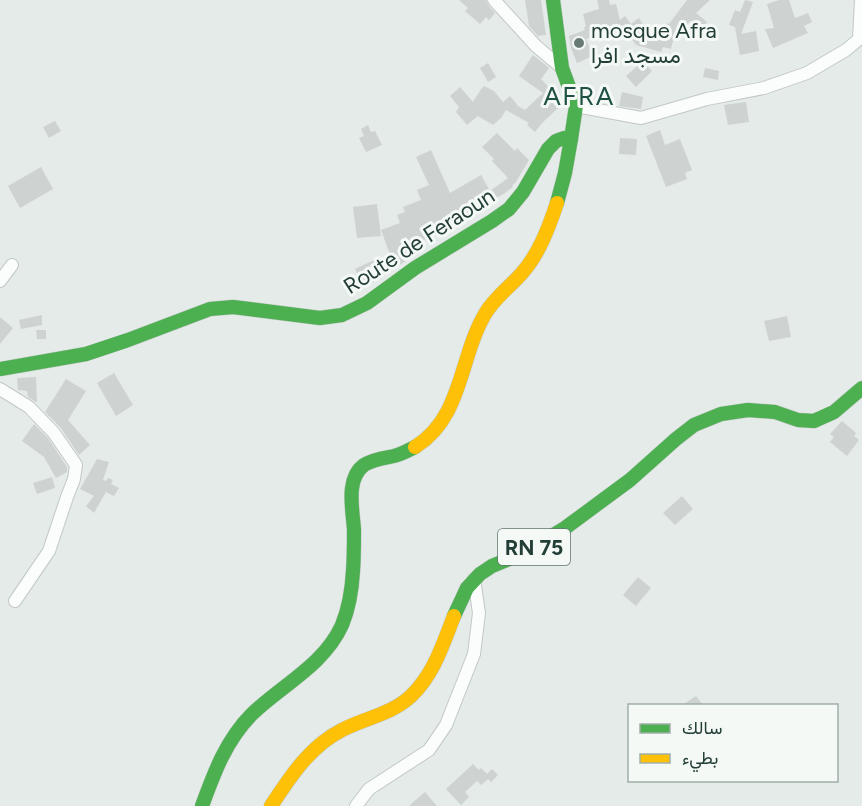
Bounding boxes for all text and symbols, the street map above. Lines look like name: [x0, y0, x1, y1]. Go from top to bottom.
place label: mosque Afra مسجد افرا: [591, 17, 717, 69]
marker: mosque Afra مسجد افرا: [572, 36, 586, 50]
district label: AFRA: [543, 80, 615, 112]
street label: Route de Feraoun: [338, 182, 500, 300]
road number: RN 75: [498, 529, 570, 565]
legend: [628, 704, 838, 782]
text: سالك: [682, 717, 722, 739]
text: بطيء: [682, 747, 718, 773]

